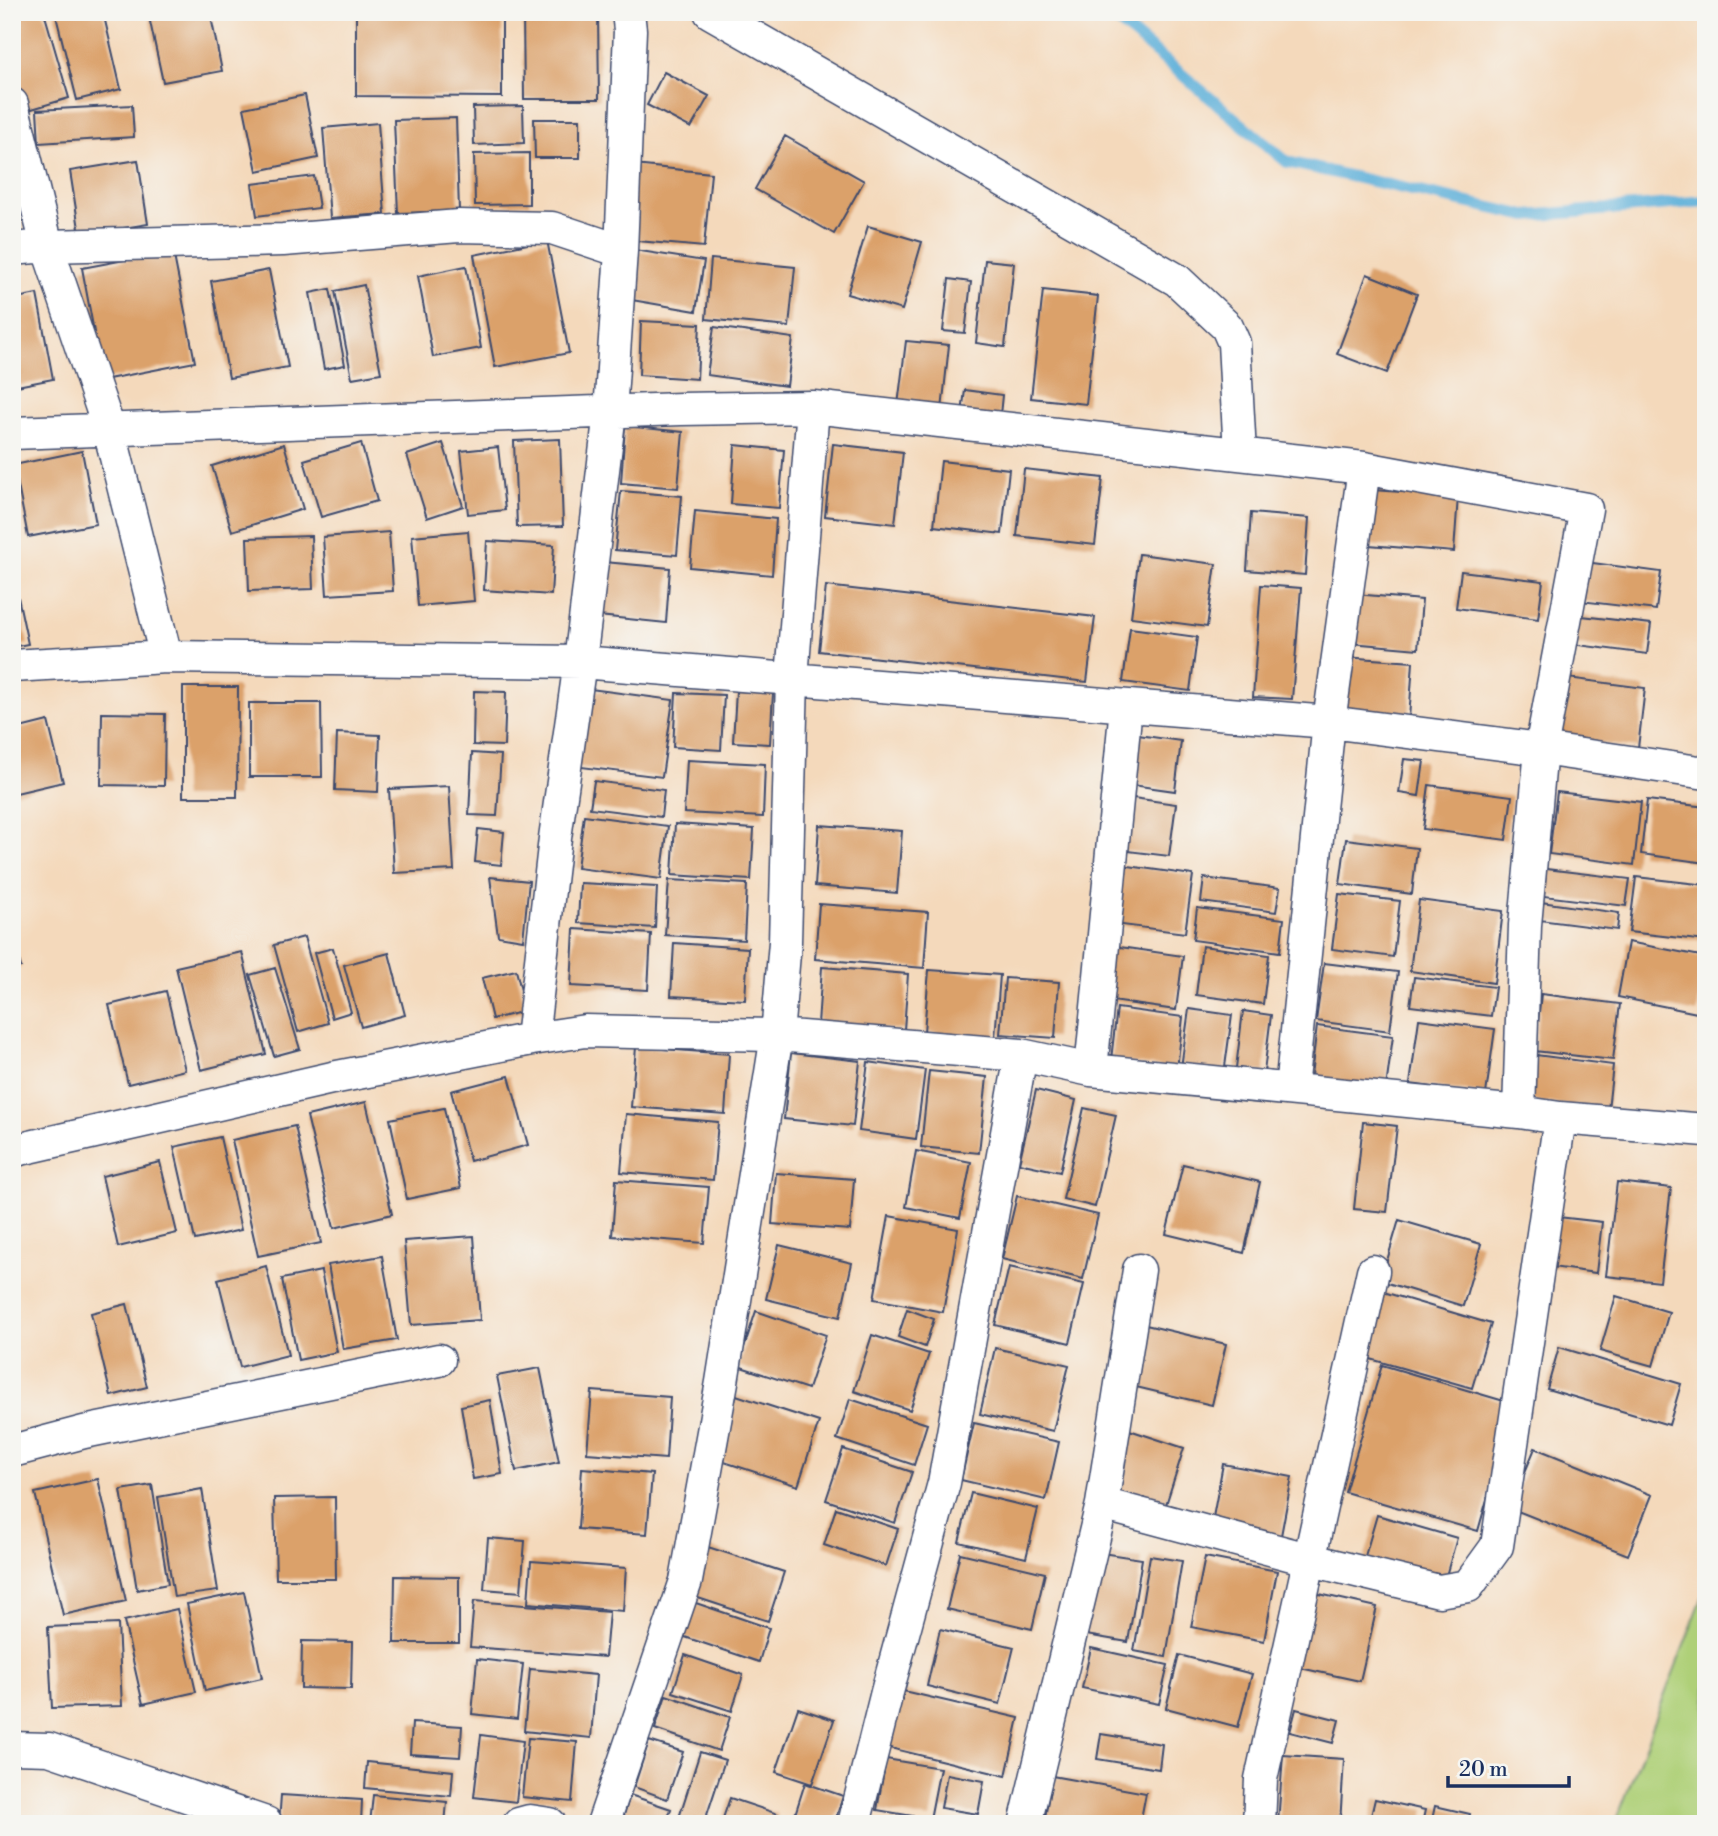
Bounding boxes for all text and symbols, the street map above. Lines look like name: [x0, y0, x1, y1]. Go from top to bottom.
scale bar: [1448, 1745, 1569, 1789]
text: 20 m: [1459, 1757, 1508, 1783]

